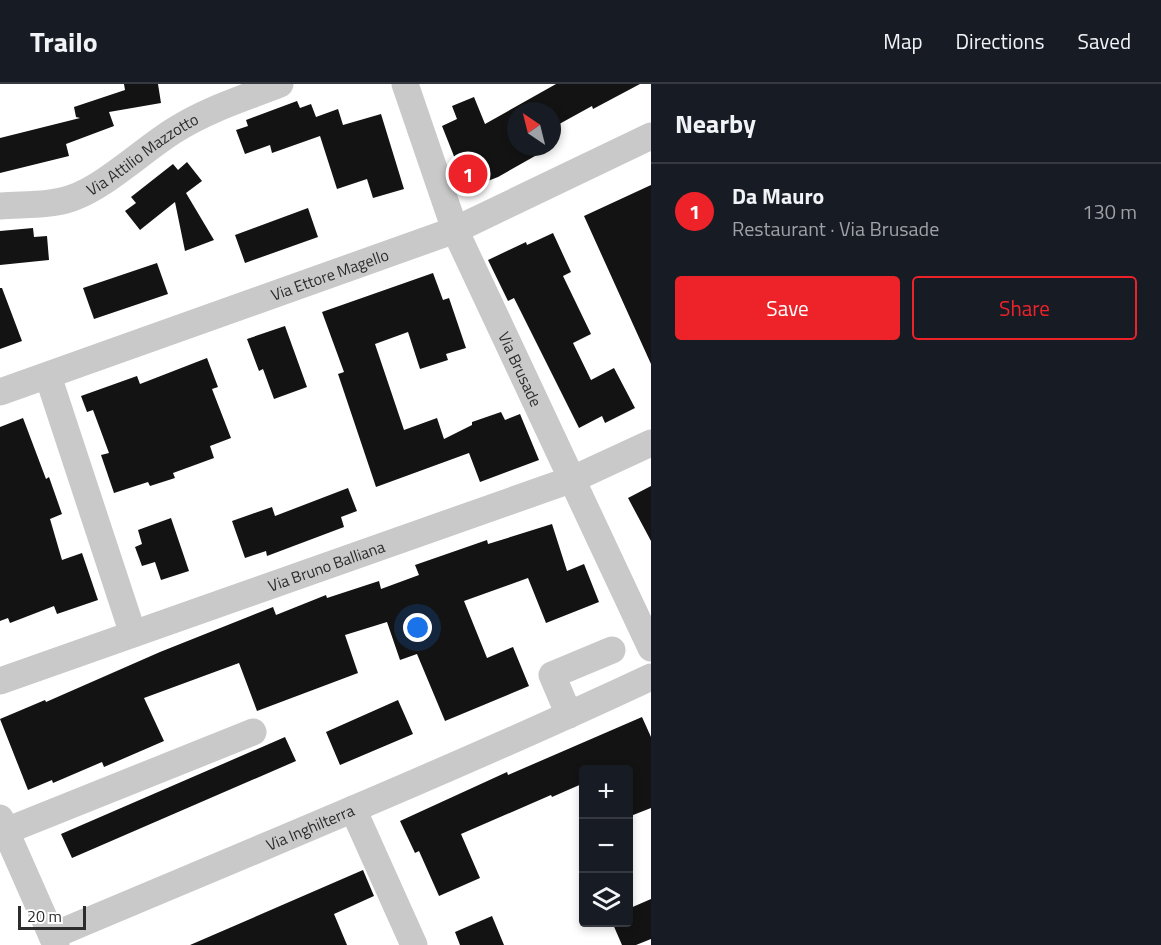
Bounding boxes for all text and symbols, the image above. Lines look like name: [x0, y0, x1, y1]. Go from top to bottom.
text: Trailo: [30, 20, 98, 63]
text: Map: [883, 25, 923, 57]
text: Directions: [956, 25, 1045, 57]
text: Saved: [1078, 25, 1131, 57]
north arrow: [507, 102, 561, 156]
text: Nearby: [675, 104, 756, 143]
street label: Via Attilio Mazzotto: [82, 107, 203, 201]
pin: 1: [448, 152, 488, 196]
text: Da Mauro: [732, 179, 824, 213]
text: 1: [689, 196, 700, 227]
text: 130 m: [1082, 196, 1137, 227]
text: Restaurant · Via Brusade: [732, 213, 939, 244]
street label: Via Ettore Magello: [268, 243, 392, 307]
button: Save: [675, 276, 900, 340]
button: Share: [912, 276, 1137, 340]
street label: Via Brusade: [492, 328, 548, 411]
street label: Via Bruno Balliana: [265, 534, 388, 598]
your location: [403, 613, 432, 642]
map controls: [579, 765, 633, 927]
button: +: [579, 765, 633, 819]
street label: Via Inghilterra: [262, 798, 358, 857]
button: −: [579, 819, 633, 873]
button: layers: [579, 873, 633, 927]
scale bar: [18, 903, 86, 930]
text: 20 m: [27, 904, 62, 928]

